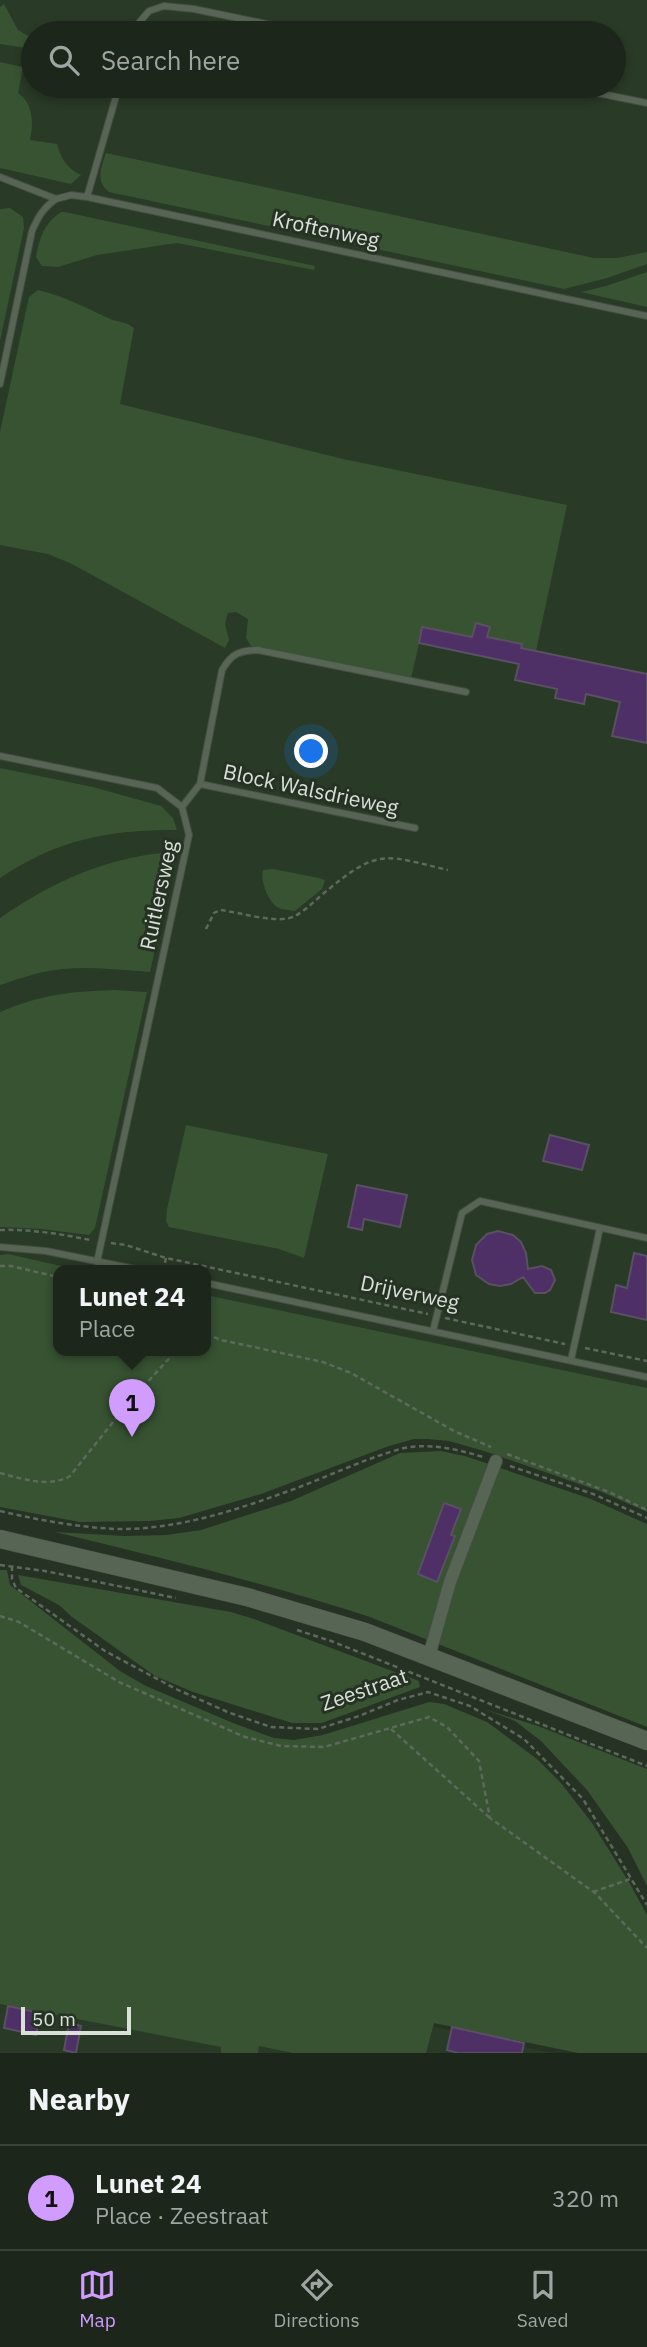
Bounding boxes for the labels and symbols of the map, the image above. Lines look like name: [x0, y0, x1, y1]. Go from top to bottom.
street label: Kroftenweg: [270, 204, 382, 254]
your location: [294, 734, 328, 768]
street label: Block Walsdrieweg: [221, 757, 401, 821]
street label: Ruitlersweg: [133, 837, 183, 953]
street label: Drijverweg: [358, 1268, 462, 1316]
pin: 1: [109, 1379, 155, 1437]
street label: Zeestraat: [317, 1661, 411, 1717]
scale bar: [21, 2004, 131, 2036]

